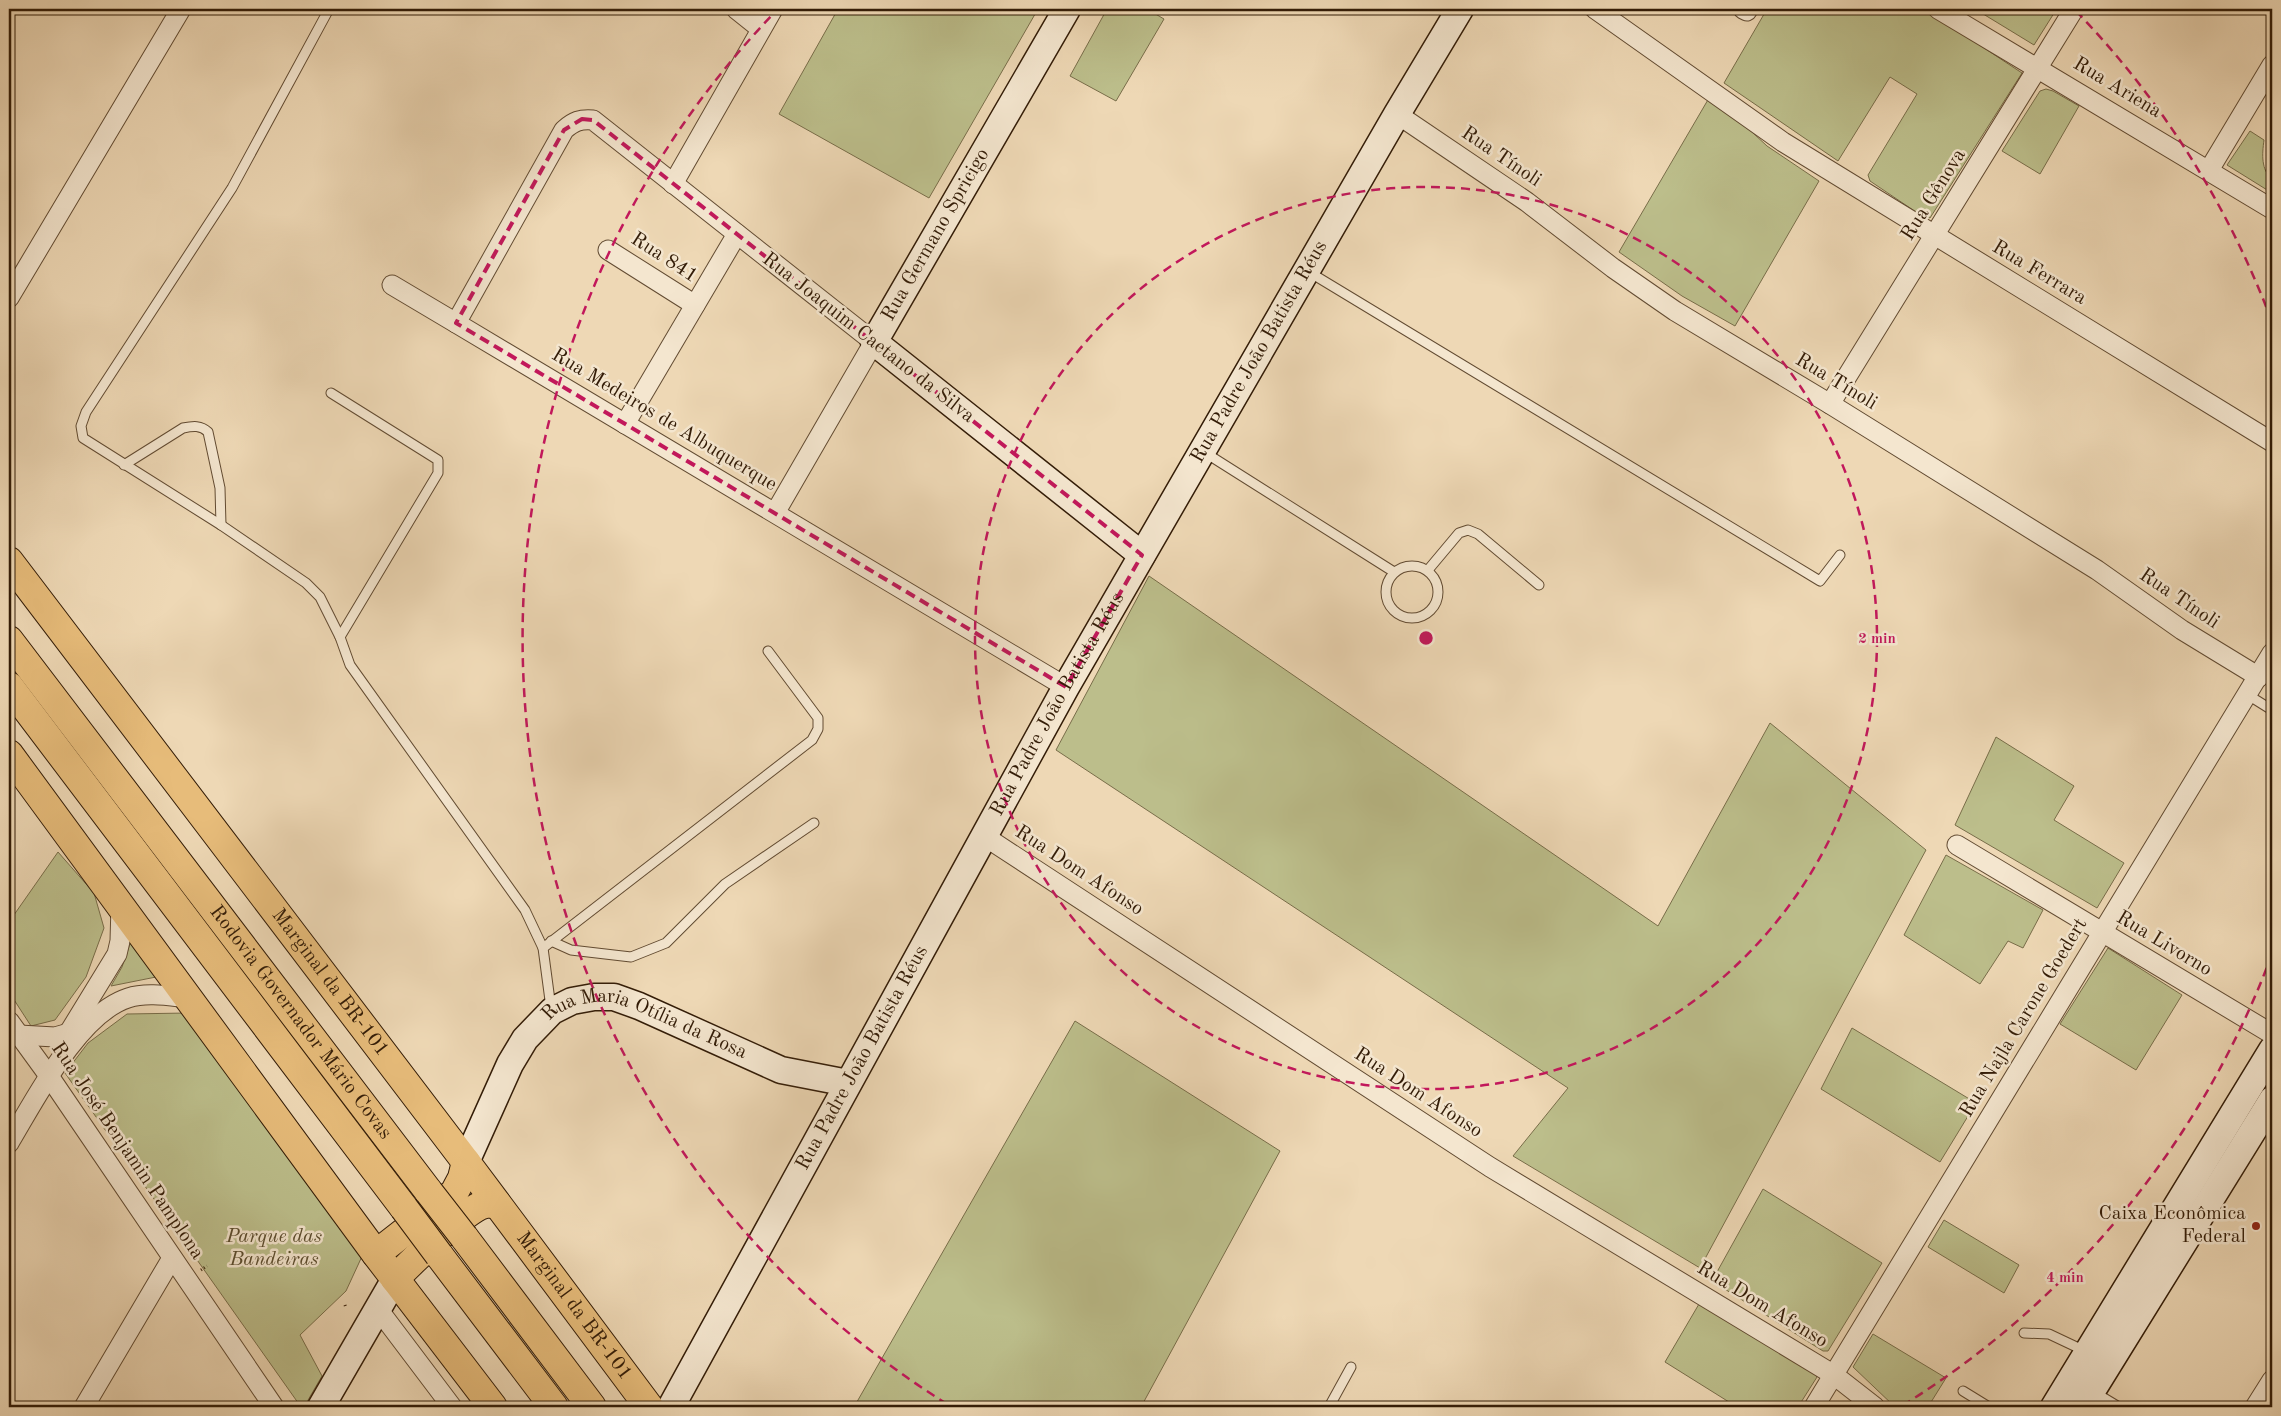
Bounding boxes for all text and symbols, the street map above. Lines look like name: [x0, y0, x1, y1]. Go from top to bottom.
street label: Rua Ariena: [2069, 54, 2165, 122]
street label: Rua Tínoli: [1457, 123, 1545, 191]
street label: Rua Germano Spricigo: [878, 145, 994, 325]
street label: Rua Gênova: [1898, 146, 1970, 244]
street label: Rua 841: [627, 229, 701, 287]
street label: Rua Ferrara: [1988, 237, 2090, 309]
street label: Rua Padre João Batista Réus: [1188, 238, 1331, 467]
street label: Rua Joaquim Caetano da Silva: [758, 249, 978, 427]
street label: Rua Medeiros de Albuquerque: [548, 345, 780, 495]
street label: Rua Tínoli: [1792, 350, 1880, 414]
street label: Rua Tínoli: [2135, 565, 2223, 633]
street label: Rua Padre João Batista Réus: [987, 589, 1128, 820]
centre of rings: [1417, 629, 1435, 647]
text: 2 min: [1858, 632, 1896, 647]
street label: Rua Dom Afonso: [1011, 822, 1147, 920]
street label: Rodovia Governador Mário Covas: [205, 902, 395, 1143]
street label: Marginal da BR-101: [268, 906, 392, 1060]
street label: Rua Livorno: [2113, 908, 2215, 980]
street label: Rua Najla Carone Goedert: [1957, 915, 2091, 1121]
street label: Rua Padre João Batista Réus: [793, 942, 932, 1174]
street label: Rua Maria Otília da Rosa: [538, 987, 750, 1063]
street label: Rua José Benjamin Pamplona: [47, 1039, 207, 1263]
street label: Rua Dom Afonso: [1350, 1044, 1486, 1142]
place label: Caixa Econômica Federal: [2098, 1204, 2246, 1247]
marker: Caixa Econômica Federal: [2250, 1220, 2262, 1232]
park label: Parque das Bandeiras: [225, 1227, 322, 1270]
street label: Marginal da BR-101: [512, 1228, 635, 1384]
street label: Rua Dom Afonso: [1693, 1258, 1831, 1352]
text: 4 min: [2046, 1271, 2084, 1286]

